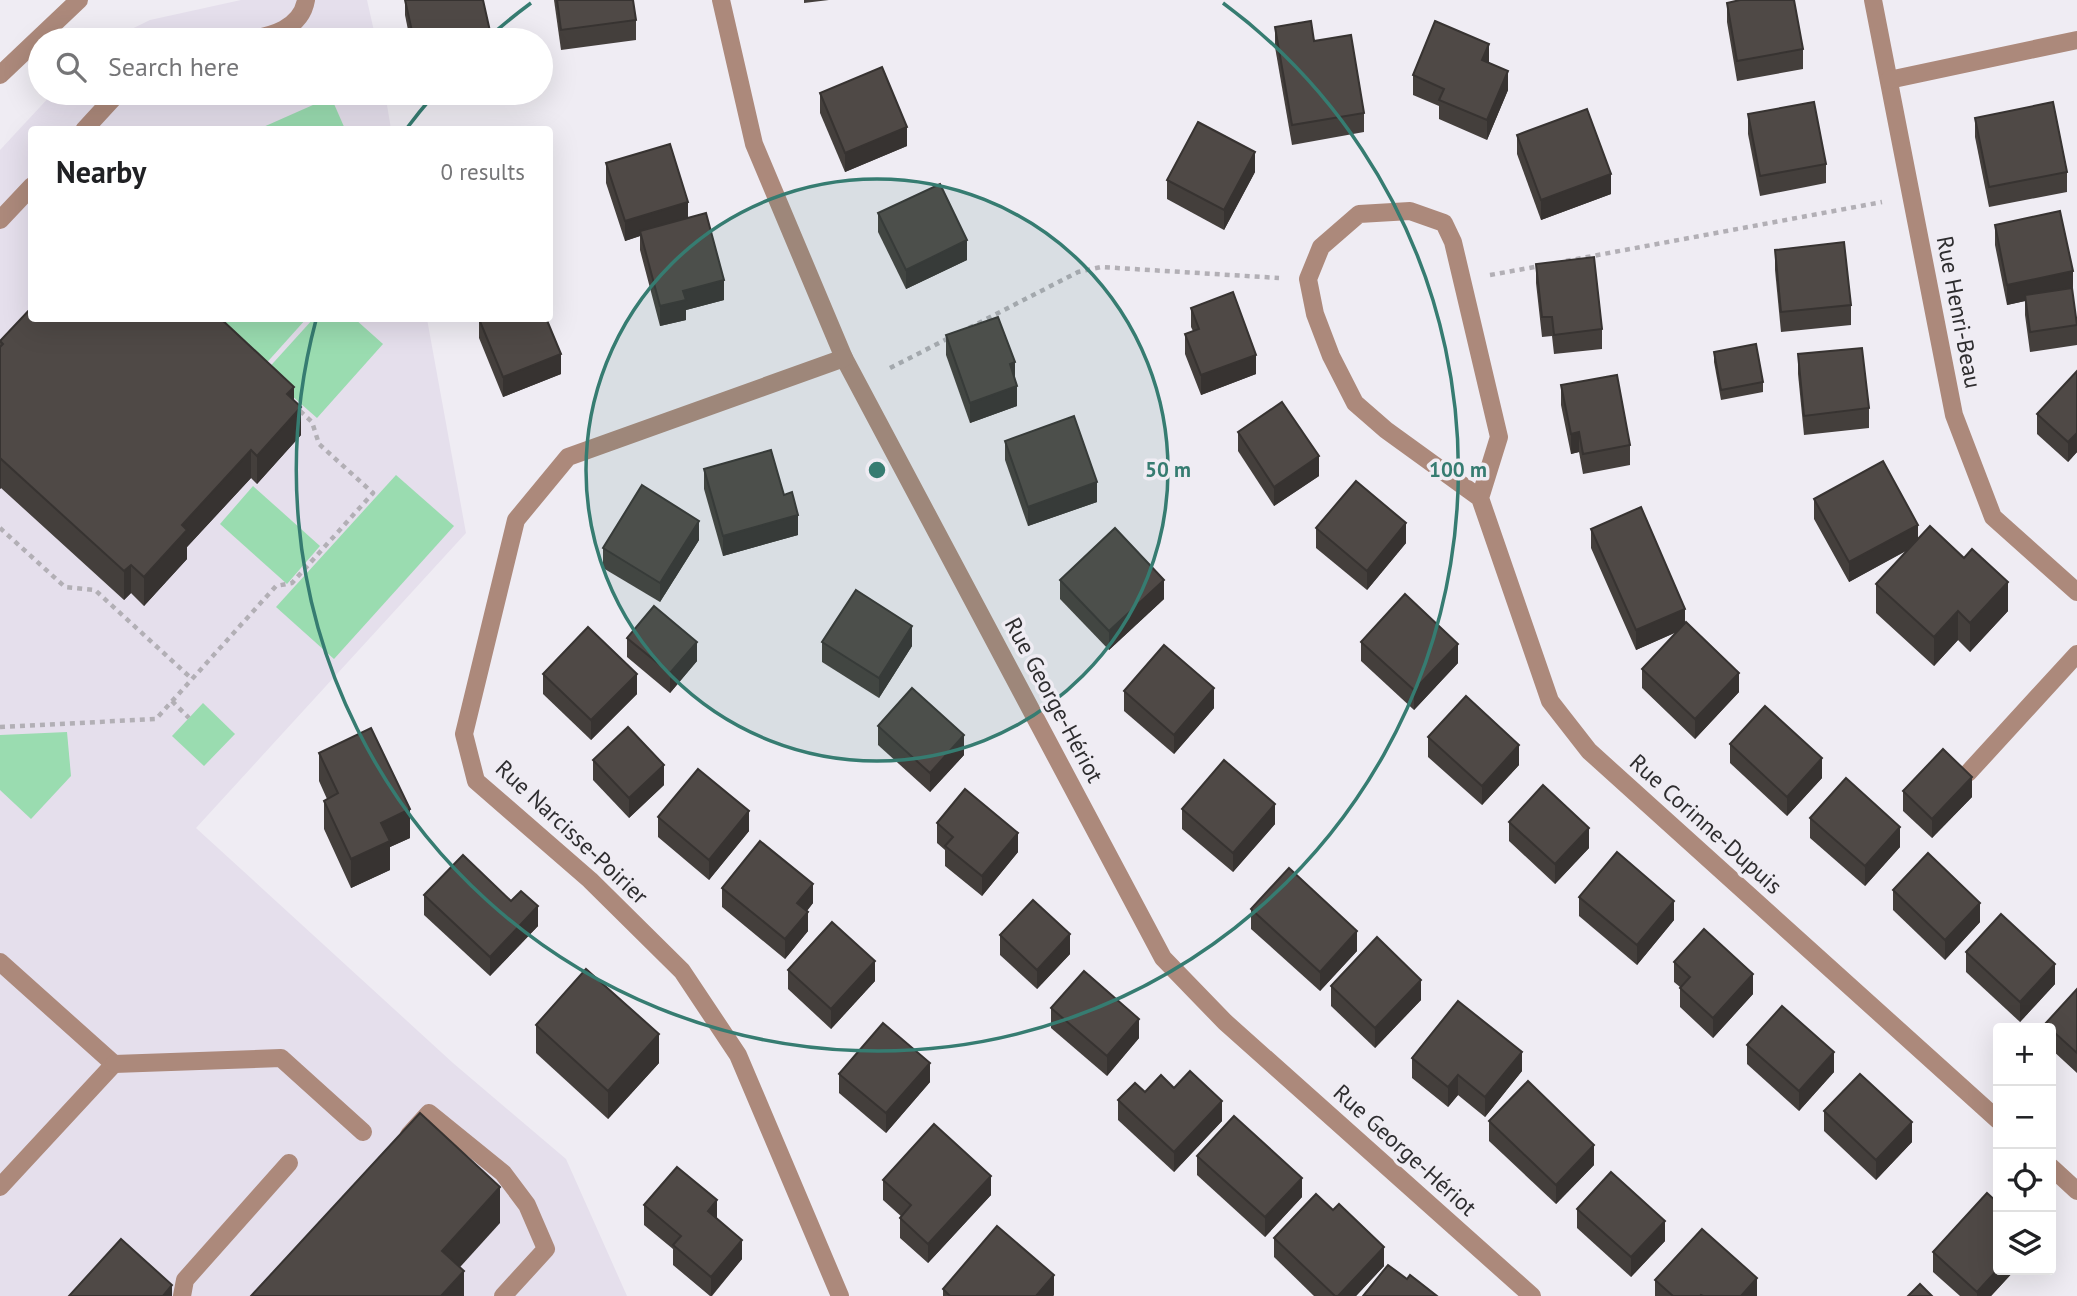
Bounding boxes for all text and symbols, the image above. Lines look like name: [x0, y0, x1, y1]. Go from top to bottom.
search box: [28, 28, 553, 105]
icon: search: [52, 48, 90, 86]
text: Search here: [108, 50, 239, 83]
text: Nearby: [56, 152, 146, 191]
text: 0 results: [441, 157, 525, 186]
street label: Rue Henri-Beau: [1931, 233, 1988, 391]
text: 50 m: [1145, 456, 1191, 483]
text: 100 m: [1429, 456, 1487, 483]
centre of rings: [865, 458, 889, 482]
street label: Rue George-Hériot: [999, 612, 1110, 787]
street label: Rue Corinne-Dupuis: [1624, 747, 1789, 900]
street label: Rue Narcisse-Poirier: [490, 753, 655, 910]
map controls: [1993, 1023, 2056, 1275]
button: +: [1993, 1023, 2056, 1086]
street label: Rue George-Hériot: [1328, 1078, 1483, 1222]
button: −: [1993, 1086, 2056, 1149]
button: locate: [1993, 1149, 2056, 1212]
button: layers: [1993, 1212, 2056, 1275]

